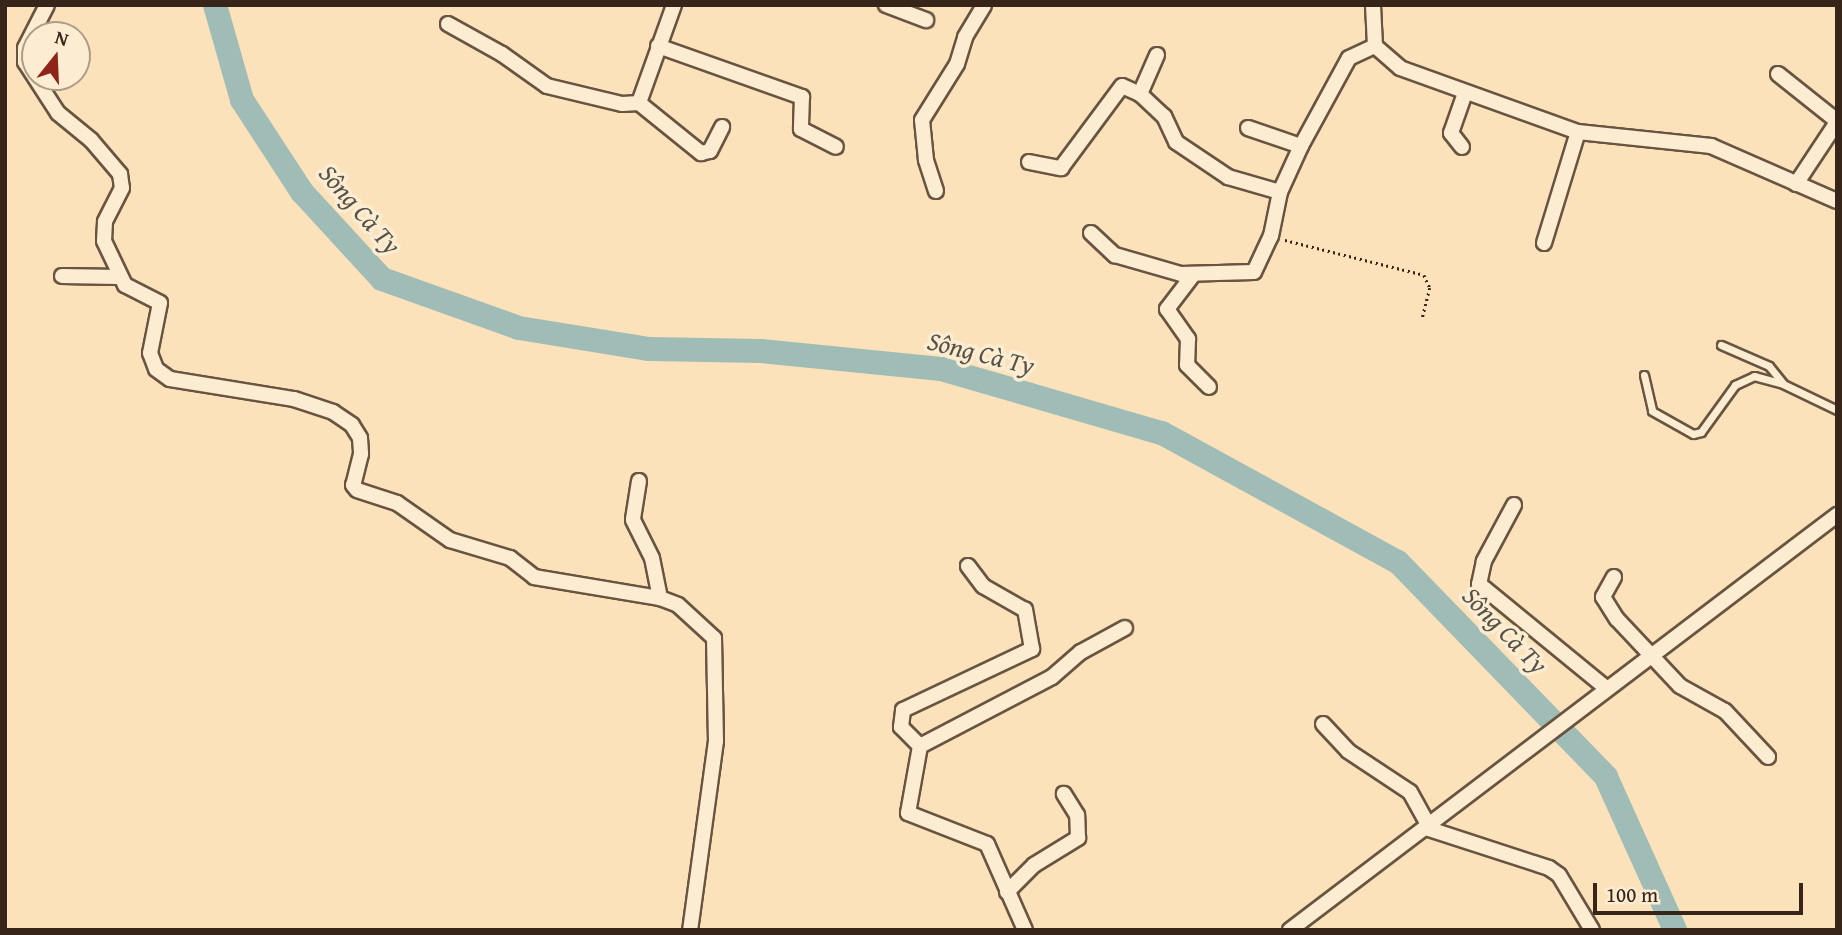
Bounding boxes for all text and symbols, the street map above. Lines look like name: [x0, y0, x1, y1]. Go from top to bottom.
north arrow: [21, 21, 91, 91]
text: N: [51, 23, 72, 53]
water label: Sông Cà Ty: [313, 158, 407, 260]
water label: Sông Cà Ty: [924, 325, 1038, 381]
water label: Sông Cà Ty: [1456, 580, 1554, 680]
scale bar: [1597, 869, 1807, 913]
text: 100 m: [1606, 879, 1658, 910]

